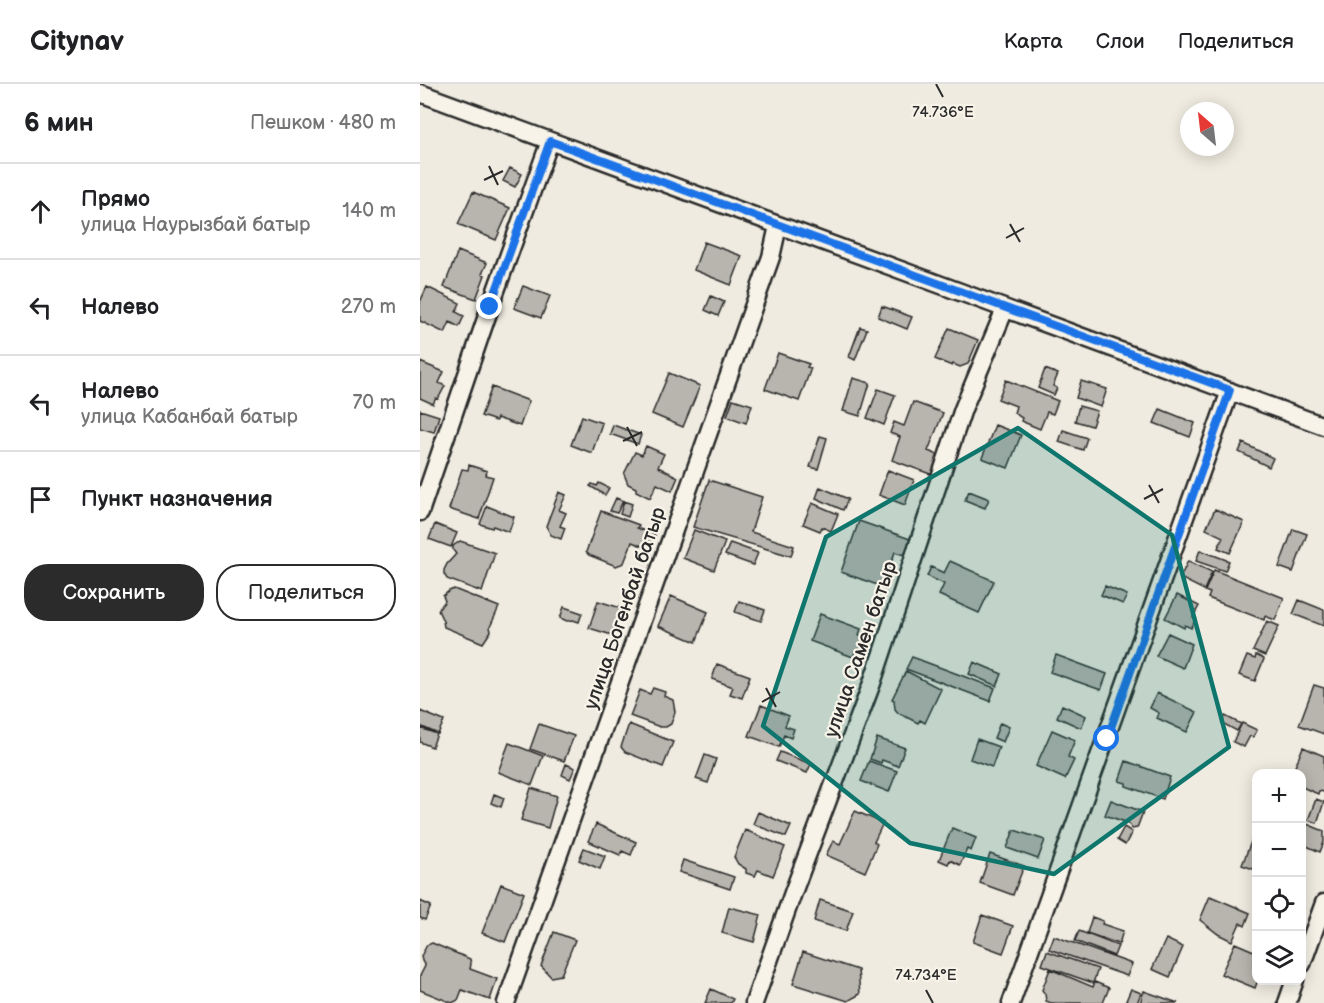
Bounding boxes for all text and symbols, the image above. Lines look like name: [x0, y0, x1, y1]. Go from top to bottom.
text: Citynav: [30, 25, 124, 58]
text: Карта: [1004, 29, 1063, 54]
text: Слои: [1096, 29, 1145, 54]
text: Поделиться: [1178, 29, 1294, 54]
north arrow: [1180, 102, 1234, 156]
text: 74.736°E: [912, 103, 974, 122]
text: 6 мин: [24, 108, 94, 139]
text: Пешком · 480 m: [250, 111, 396, 135]
text: Прямо: [81, 186, 150, 213]
icon: ahead: [24, 195, 57, 228]
text: 140 m: [342, 199, 396, 223]
text: улица Наурызбай батыр: [81, 213, 310, 237]
icon: left: [24, 291, 57, 324]
route end: [476, 293, 502, 319]
text: Налево: [81, 294, 159, 321]
text: 270 m: [341, 295, 396, 319]
text: Налево: [81, 378, 159, 405]
icon: left: [24, 387, 57, 420]
text: 70 m: [352, 391, 396, 415]
text: улица Кабанбай батыр: [81, 405, 298, 429]
icon: arrive: [24, 483, 57, 516]
text: Пункт назначения: [81, 486, 273, 513]
street label: улица Богенбай батыр: [579, 503, 671, 713]
street label: улица Самен батыр: [820, 557, 903, 741]
button: Сохранить: [24, 564, 204, 621]
button: Поделиться: [216, 564, 396, 621]
route start: [1093, 725, 1119, 751]
map controls: [1252, 769, 1306, 985]
button: +: [1252, 769, 1306, 823]
button: −: [1252, 823, 1306, 877]
button: locate: [1252, 877, 1306, 931]
button: layers: [1252, 931, 1306, 985]
text: 74.734°E: [895, 966, 957, 985]

